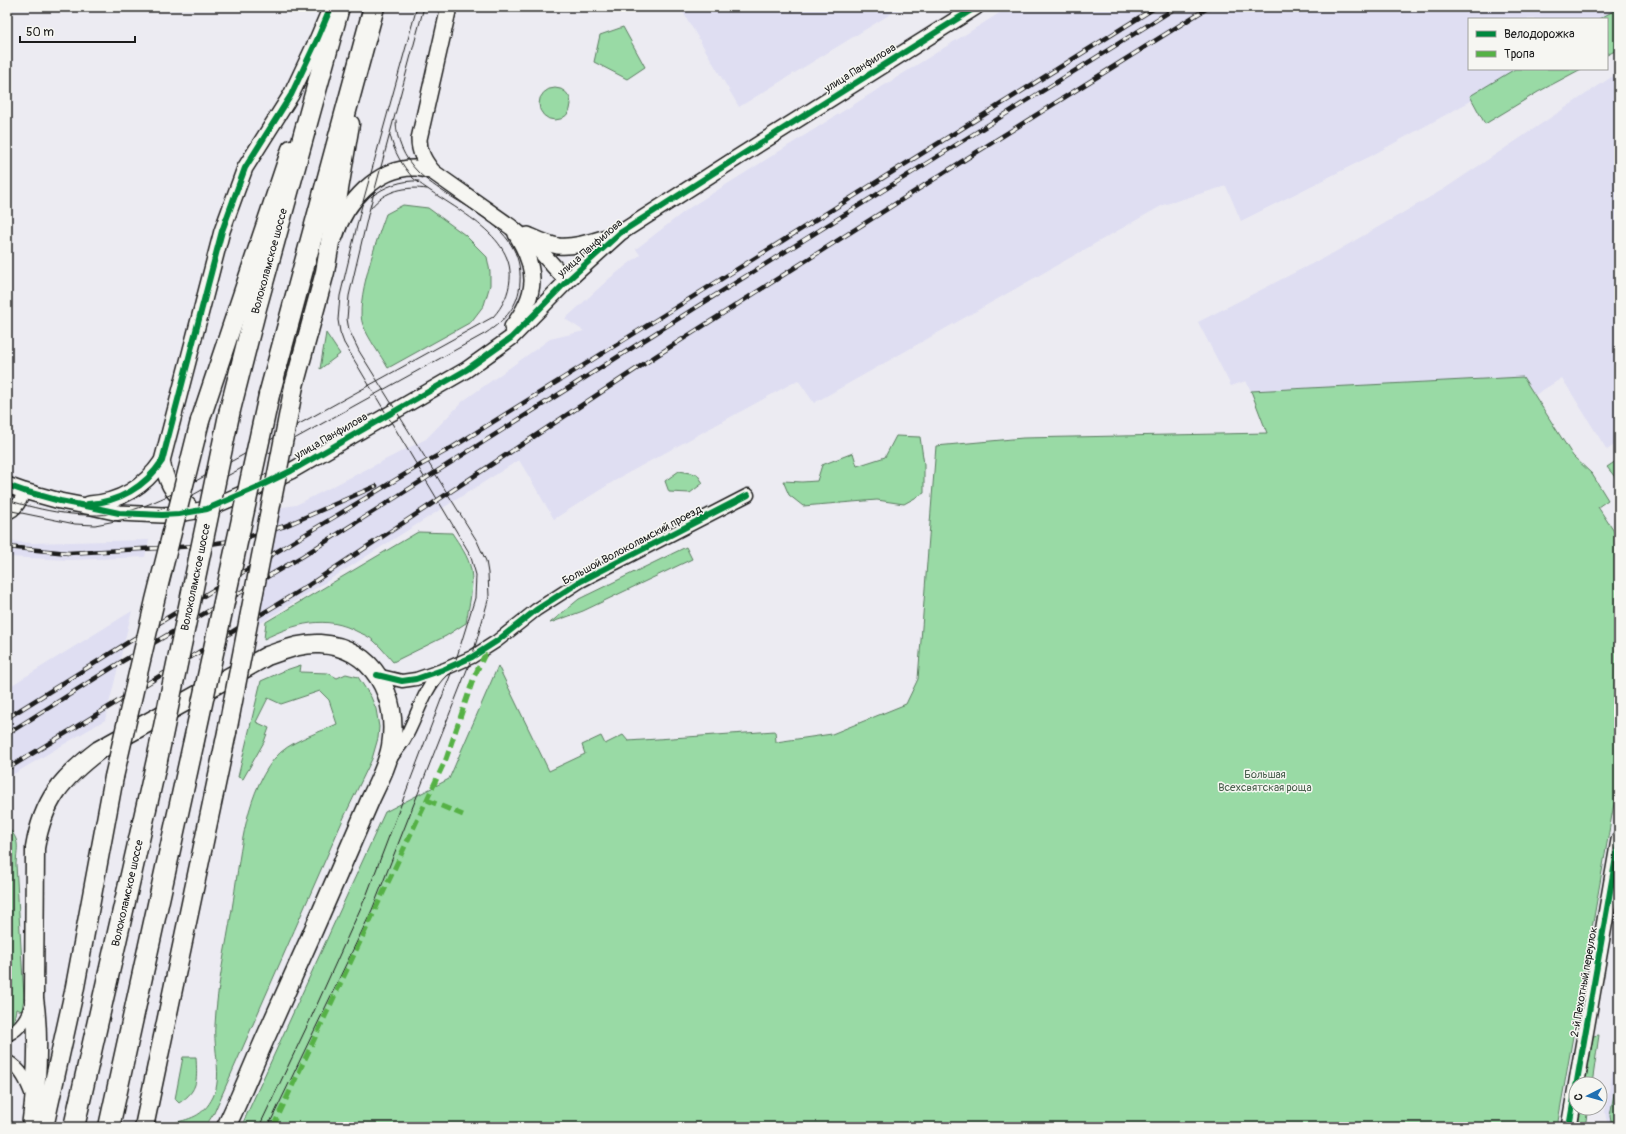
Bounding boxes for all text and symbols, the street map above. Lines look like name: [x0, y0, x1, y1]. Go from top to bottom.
scale bar: [20, 18, 135, 44]
legend: [1468, 18, 1608, 70]
text: 50 m: [26, 25, 54, 40]
text: Велодорожка: [1504, 27, 1575, 42]
street label: улица Панфилова: [821, 41, 898, 96]
text: Тропа: [1504, 47, 1535, 62]
street label: Волоколамское шоссе: [248, 206, 290, 315]
street label: улица Панфилова: [554, 216, 625, 280]
street label: улица Панфилова: [291, 410, 370, 463]
street label: Большой Волоколамский проезд: [560, 502, 704, 587]
street label: Волоколамское шоссе: [178, 522, 213, 632]
park label: Большая Всехсвятская роща: [1218, 768, 1312, 794]
street label: Волоколамское шоссе: [109, 838, 145, 948]
street label: 2-й Пехотный переулок: [1568, 926, 1600, 1038]
north arrow: [1568, 1076, 1608, 1116]
text: С: [1572, 1093, 1585, 1101]

